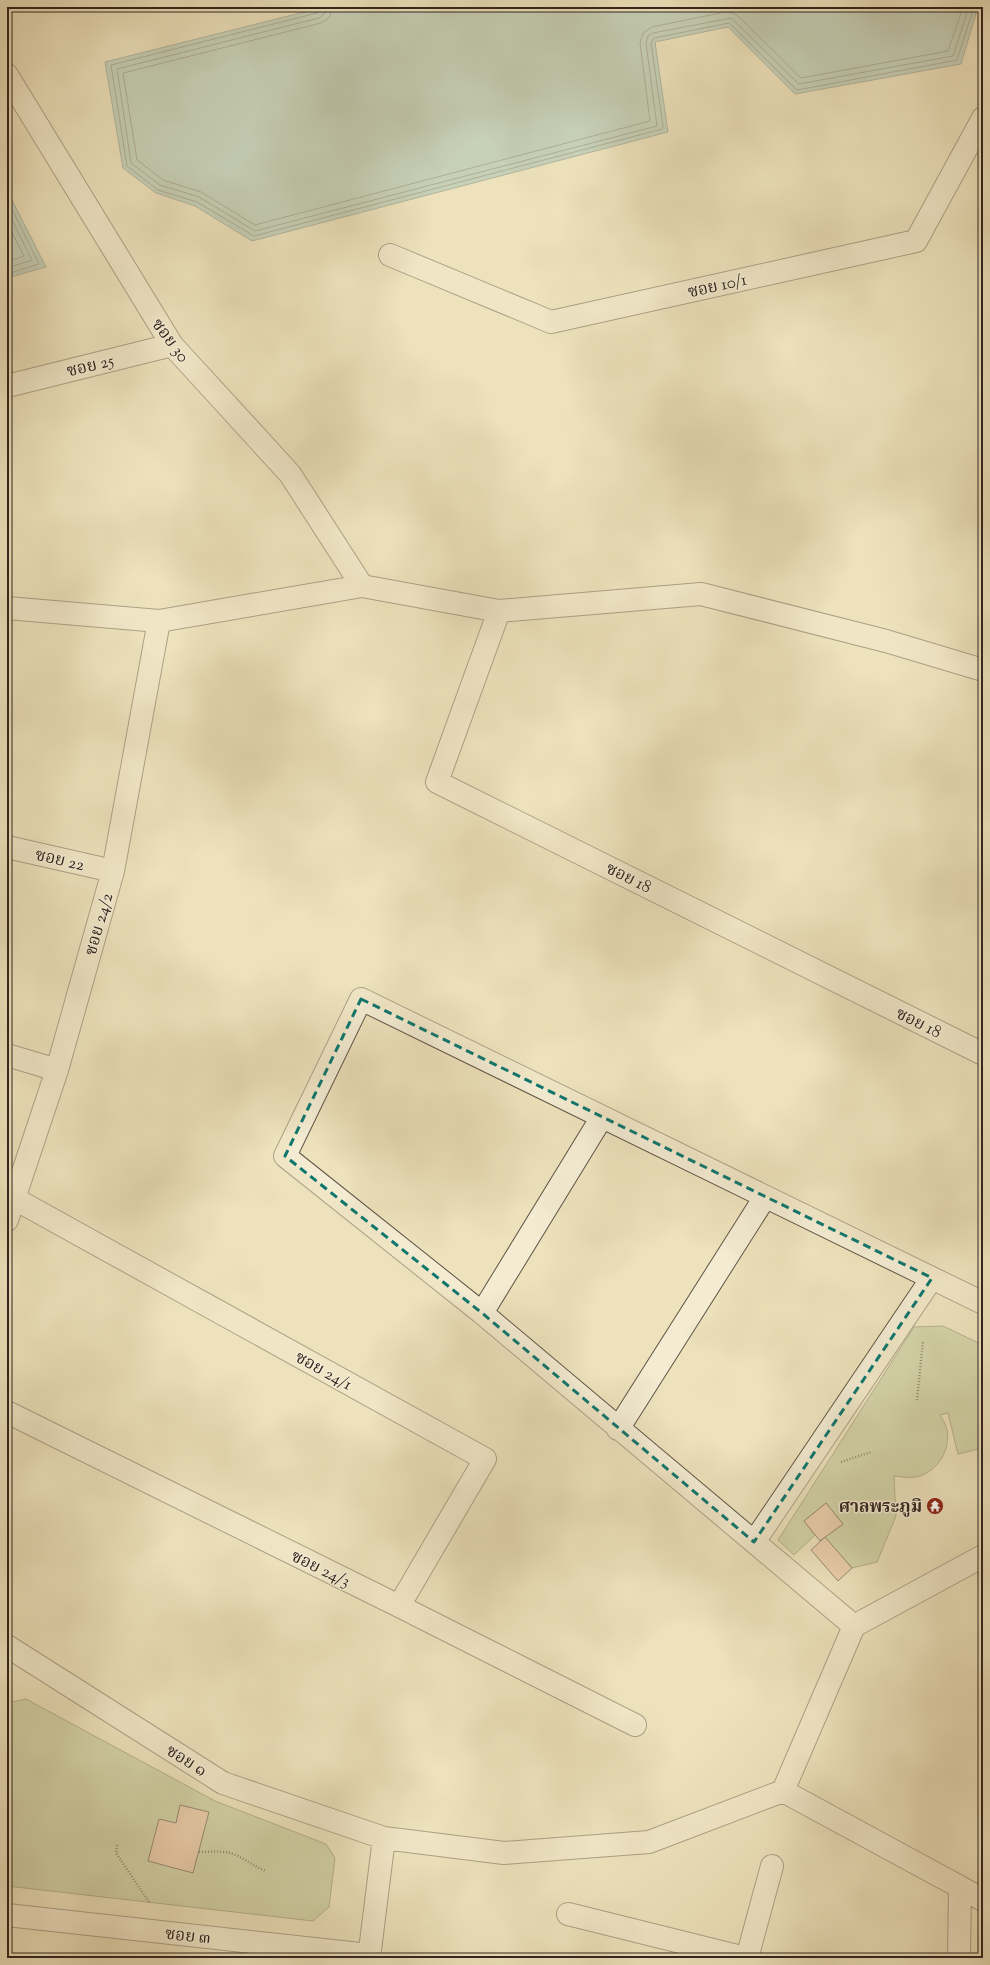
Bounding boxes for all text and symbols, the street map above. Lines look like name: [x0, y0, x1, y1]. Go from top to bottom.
street label: ซอย 10/1: [686, 268, 750, 305]
street label: ซอย 30: [145, 314, 194, 368]
street label: ซอย 25: [64, 349, 117, 384]
street label: ซอย 22: [33, 844, 87, 878]
street label: ซอย 18: [601, 857, 655, 900]
street label: ซอย 24/2: [80, 890, 120, 959]
street label: ซอย 18: [891, 1002, 945, 1045]
street label: ซอย 24/1: [290, 1346, 356, 1397]
place label: ศาลพระภูมิ: [839, 1496, 922, 1520]
temple icon: ศาลพระภูมิ: [925, 1496, 945, 1516]
street label: ซอย 24/3: [286, 1545, 354, 1595]
street label: ซอย ๑: [161, 1740, 211, 1784]
street label: ซอย ๓: [164, 1923, 212, 1951]

